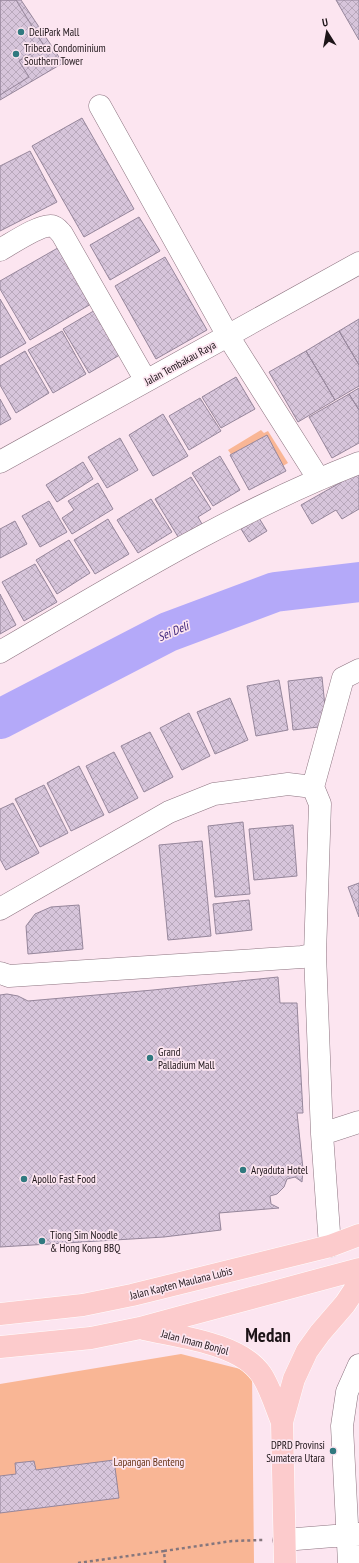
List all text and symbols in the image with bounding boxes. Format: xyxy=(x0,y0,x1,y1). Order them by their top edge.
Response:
north arrow xyxy=(307,12,347,52)
text: U xyxy=(321,15,330,30)
place label: DeliPark Mall xyxy=(29,25,80,39)
marker: DeliPark Mall xyxy=(16,27,26,37)
place label: Tribeca Condominium Southern Tower xyxy=(24,41,106,68)
marker: Tribeca Condominium Southern Tower xyxy=(11,49,21,59)
street label: Jalan Tembakau Raya xyxy=(141,338,218,389)
water label: Sei Deli xyxy=(155,617,192,644)
place label: Grand Palladium Mall xyxy=(158,1045,215,1072)
marker: Grand Palladium Mall xyxy=(145,1053,155,1063)
place label: Aryaduta Hotel xyxy=(251,1163,308,1177)
marker: Aryaduta Hotel xyxy=(238,1165,248,1175)
place label: Apollo Fast Food xyxy=(32,1172,96,1186)
marker: Apollo Fast Food xyxy=(19,1174,29,1184)
place label: Tiong Sim Noodle & Hong Kong BBQ xyxy=(50,1228,121,1255)
marker: Tiong Sim Noodle & Hong Kong BBQ xyxy=(37,1236,47,1246)
street label: Jalan Kapten Maulana Lubis xyxy=(127,1263,234,1303)
district label: Medan xyxy=(245,1323,291,1347)
street label: Jalan Imam Bonjol xyxy=(159,1326,231,1358)
place label: DPRD Provinsi Sumatera Utara xyxy=(266,1438,325,1465)
marker: DPRD Provinsi Sumatera Utara xyxy=(328,1446,338,1456)
park label: Lapangan Benteng xyxy=(114,1455,185,1469)

